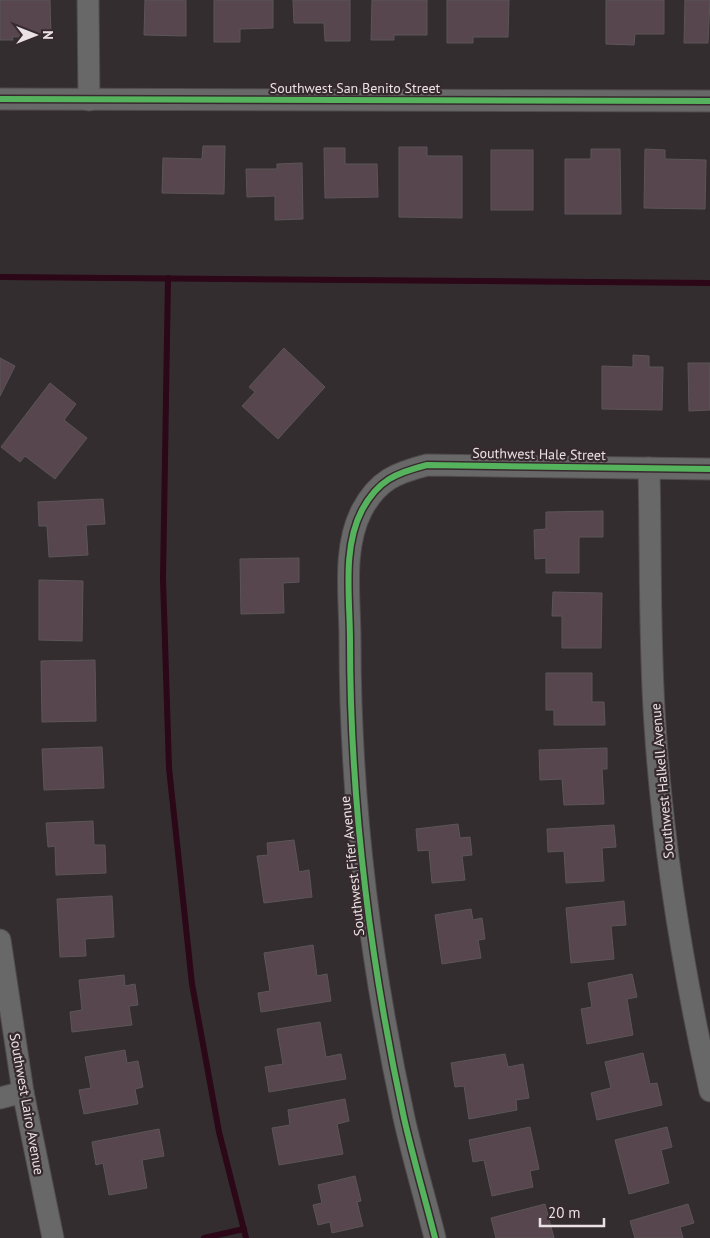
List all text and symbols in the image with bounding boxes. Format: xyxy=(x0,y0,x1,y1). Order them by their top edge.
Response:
north arrow xyxy=(10,10,60,60)
text: N xyxy=(39,30,57,40)
street label: Southwest San Benito Street xyxy=(270,79,441,97)
street label: Southwest Hale Street xyxy=(472,444,606,464)
street label: Southwest Halkell Avenue xyxy=(646,703,678,859)
street label: Southwest Fifer Avenue xyxy=(336,795,368,937)
street label: Southwest Lairo Avenue xyxy=(6,1032,48,1176)
scale bar xyxy=(540,1196,604,1228)
text: 20 m xyxy=(548,1203,581,1222)

